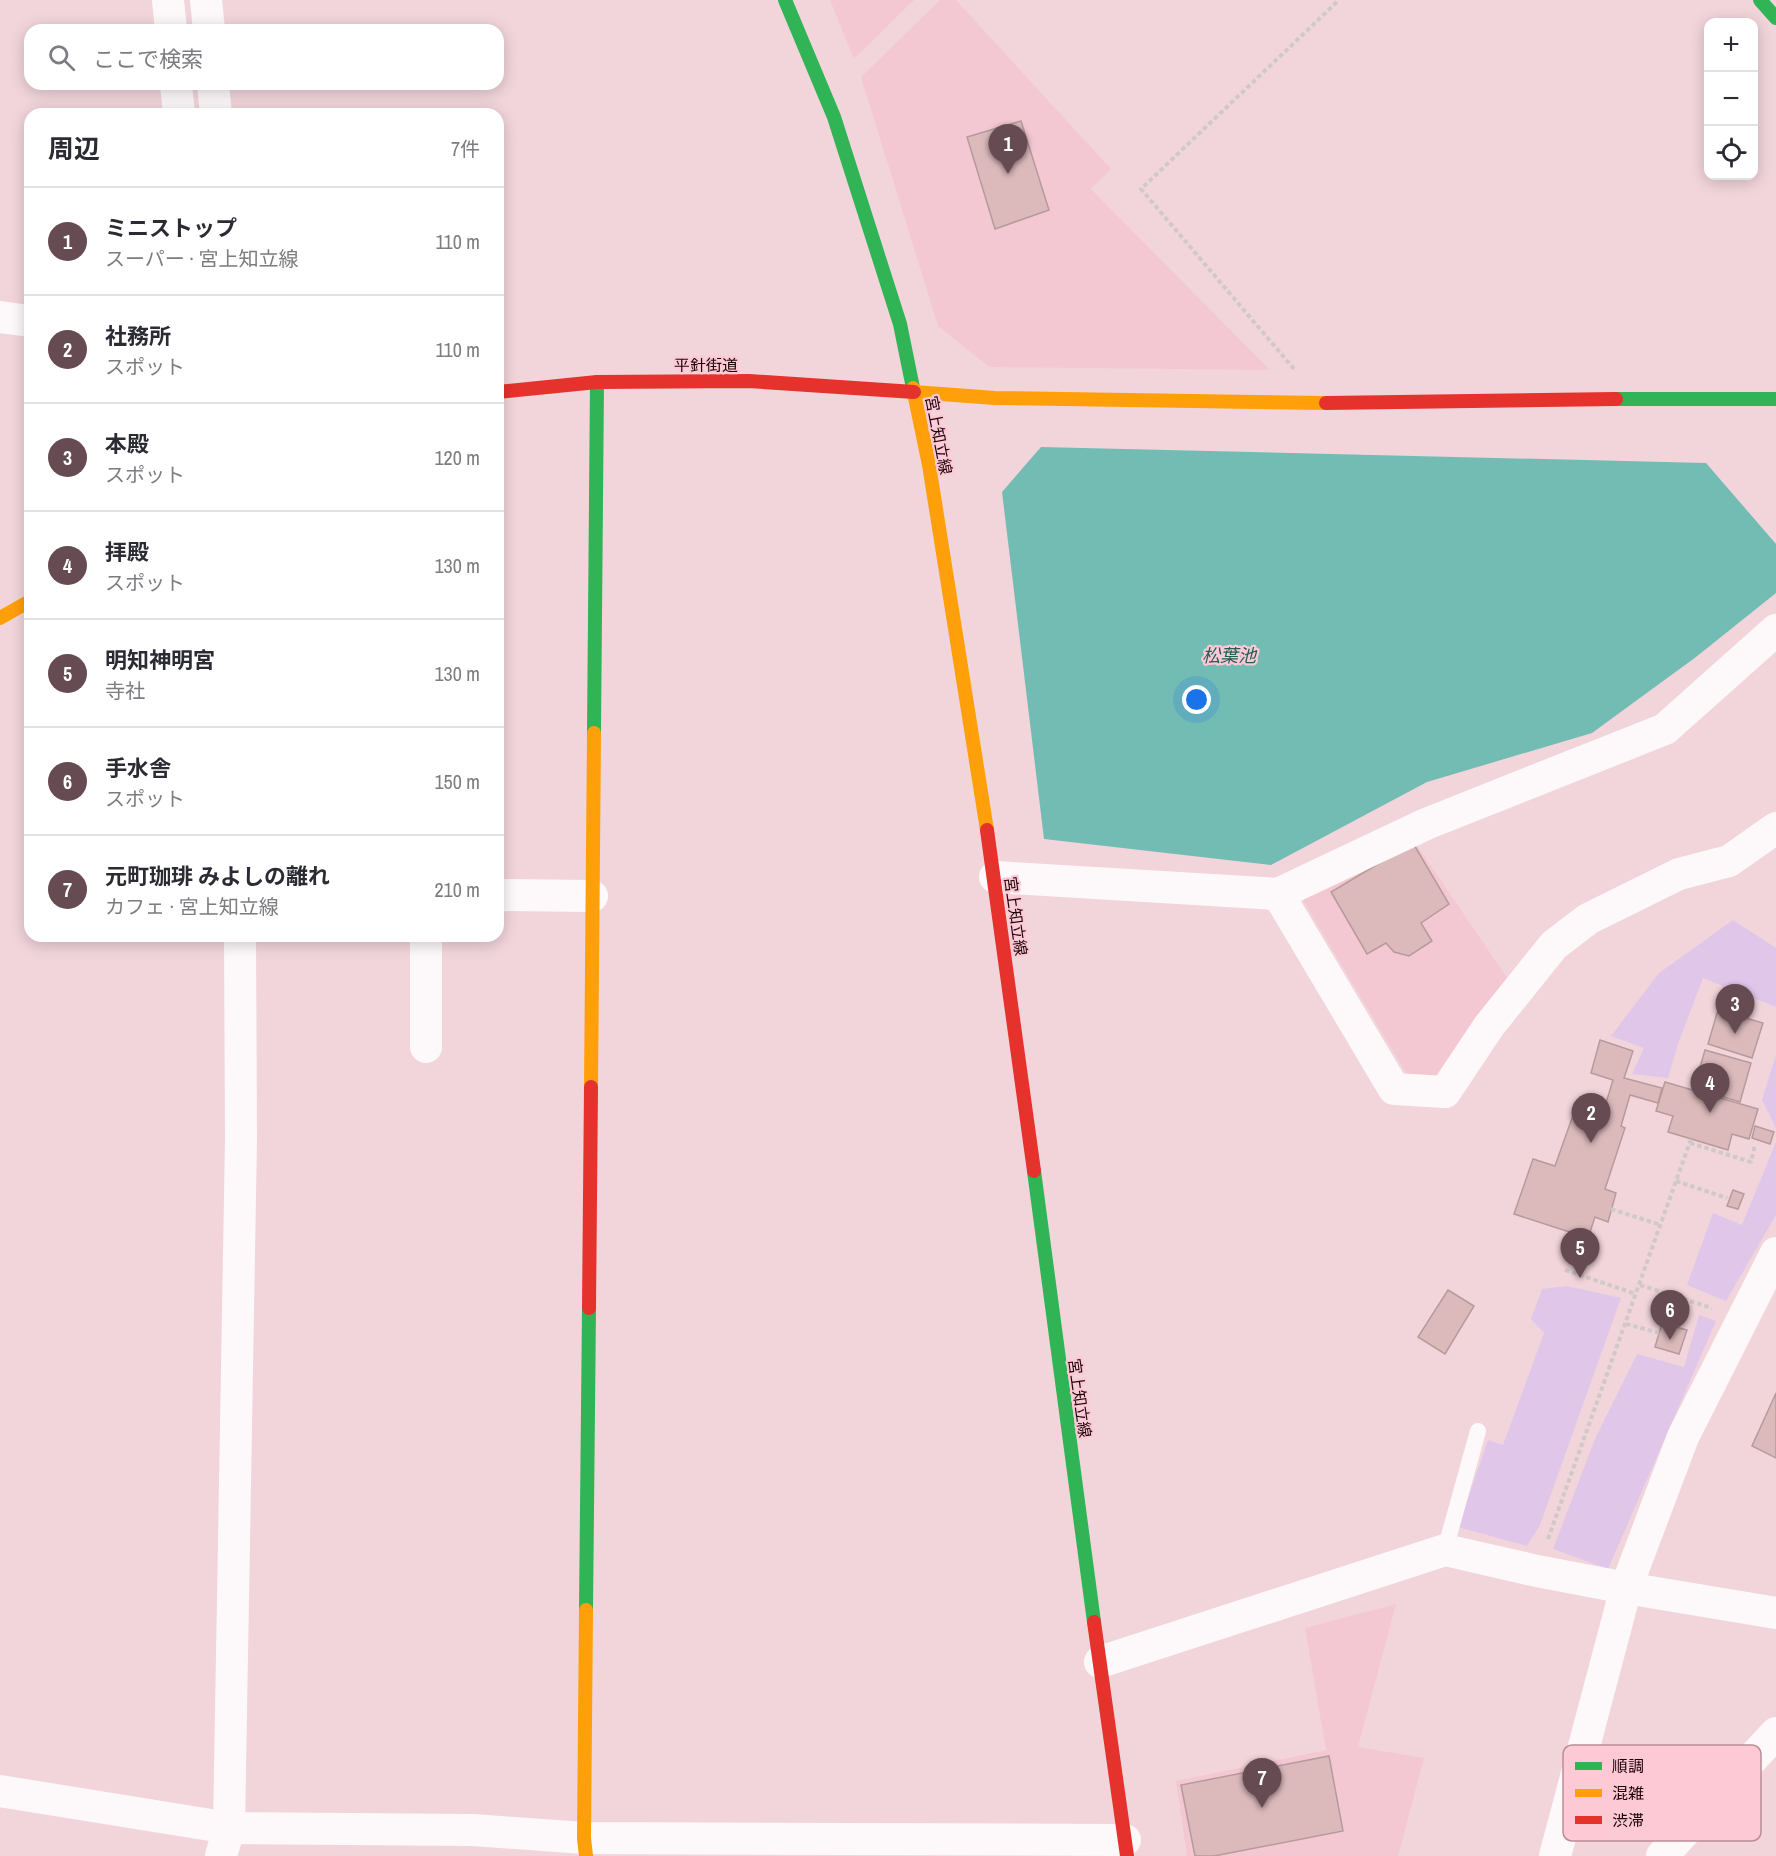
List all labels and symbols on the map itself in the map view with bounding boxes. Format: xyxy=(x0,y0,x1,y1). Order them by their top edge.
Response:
pin: 1 xyxy=(988,124,1028,174)
street label: 平針街道 xyxy=(674,354,738,376)
street label: 宮上知立線 xyxy=(921,394,957,476)
water label: 松葉池 xyxy=(1202,643,1258,668)
your location xyxy=(1182,685,1211,714)
street label: 宮上知立線 xyxy=(1000,875,1032,957)
pin: 3 xyxy=(1716,984,1754,1034)
pin: 4 xyxy=(1690,1064,1730,1113)
pin: 2 xyxy=(1572,1094,1610,1143)
pin: 5 xyxy=(1560,1228,1600,1278)
pin: 6 xyxy=(1650,1290,1690,1340)
street label: 宮上知立線 xyxy=(1064,1357,1096,1439)
legend xyxy=(1563,1745,1761,1841)
text: 順調 xyxy=(1612,1755,1644,1777)
pin: 7 xyxy=(1242,1758,1282,1808)
text: 混雑 xyxy=(1612,1782,1644,1804)
text: 渋滞 xyxy=(1612,1809,1644,1831)

